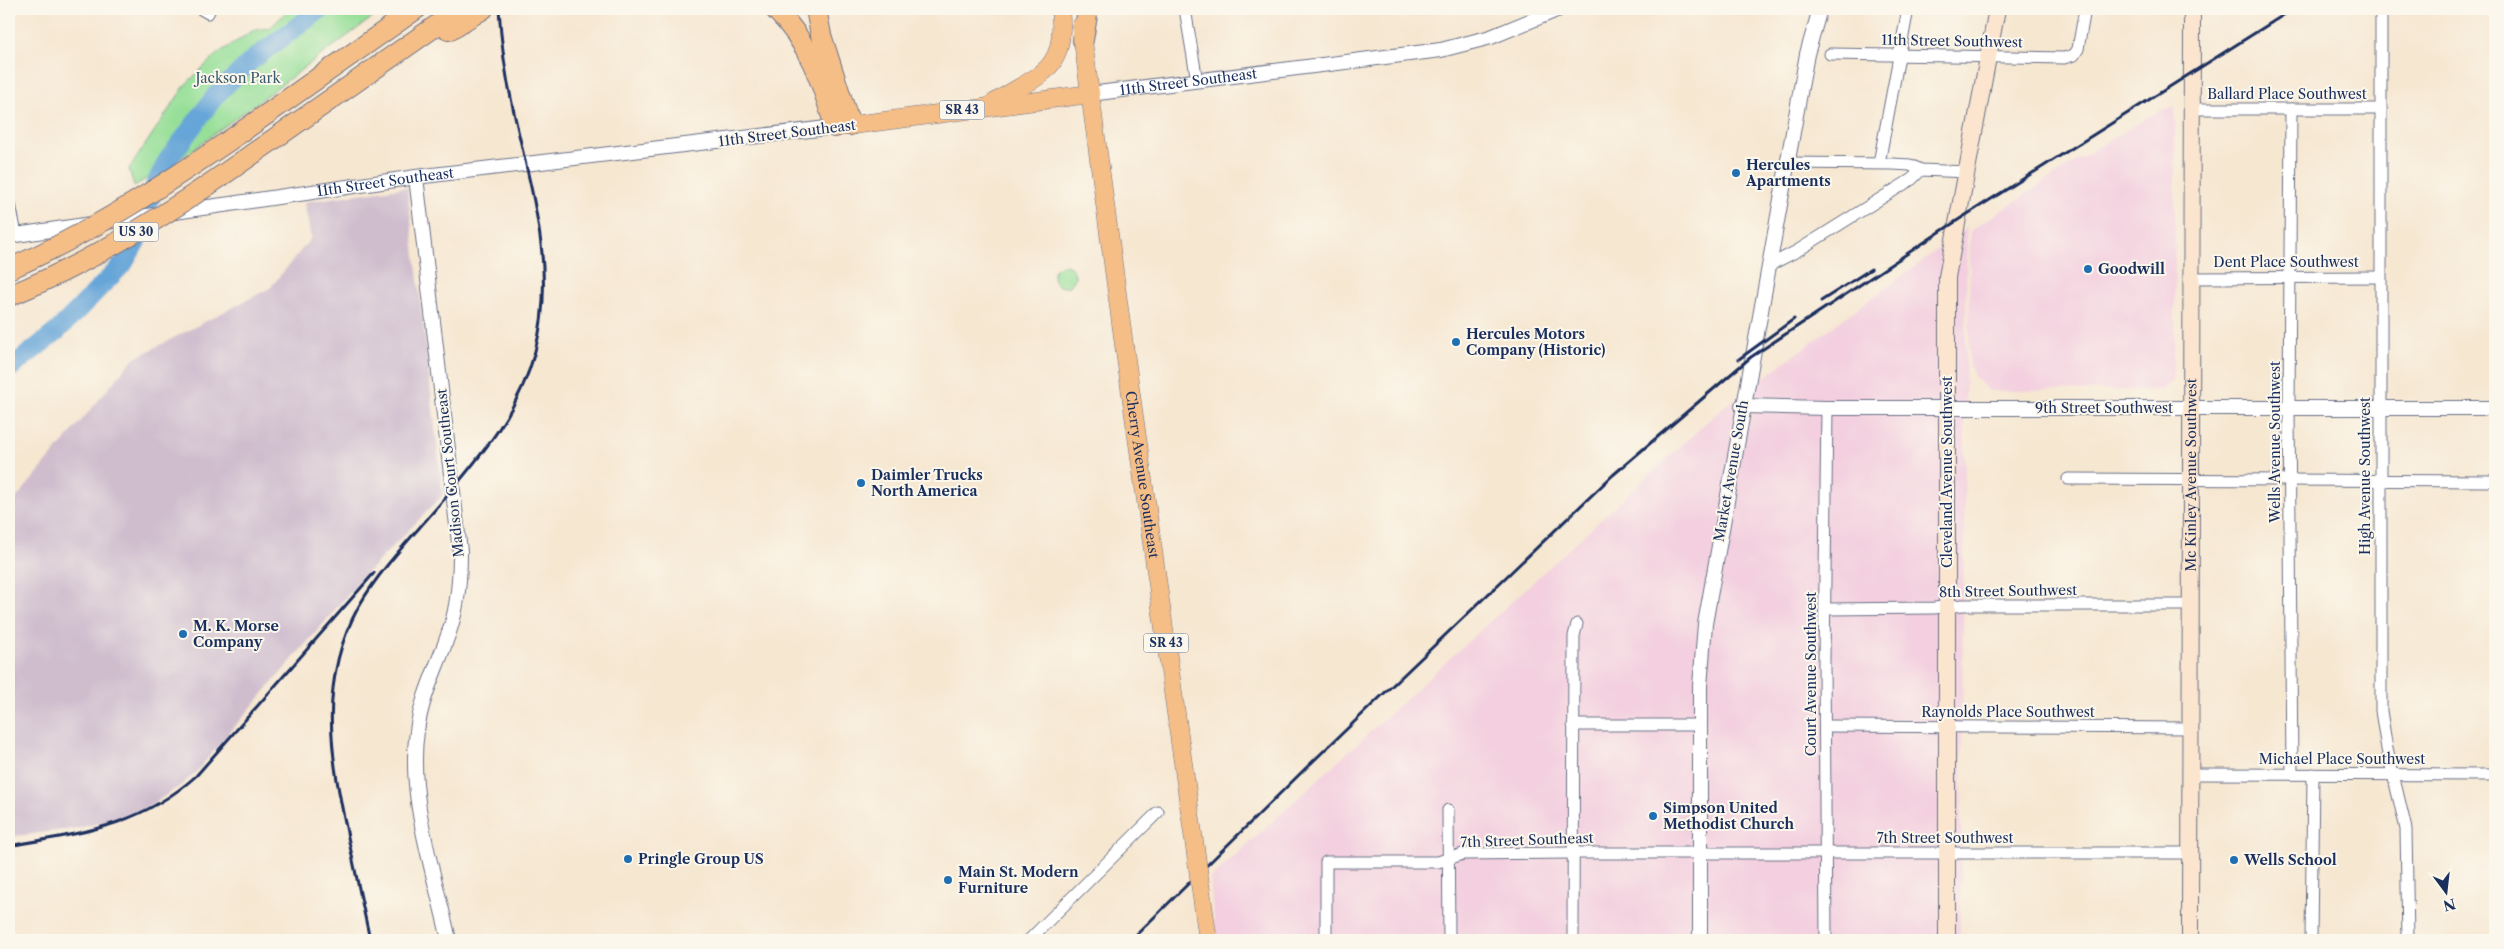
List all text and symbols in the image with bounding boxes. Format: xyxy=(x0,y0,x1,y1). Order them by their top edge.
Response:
street label: 11th Street Southwest xyxy=(1881,31,2023,51)
street label: 11th Street Southeast xyxy=(1119,64,1258,99)
park label: Jackson Park xyxy=(193,69,281,87)
street label: Ballard Place Southwest xyxy=(2207,85,2367,103)
road number: SR 43 xyxy=(940,100,984,120)
street label: 11th Street Southeast xyxy=(717,116,857,150)
place label: Hercules Apartments xyxy=(1745,156,1831,190)
street label: 11th Street Southeast xyxy=(315,164,455,200)
marker: Hercules Apartments xyxy=(1730,167,1742,179)
road number: US 30 xyxy=(114,222,158,242)
street label: Dent Place Southwest xyxy=(2213,253,2359,271)
place label: Goodwill xyxy=(2098,260,2165,278)
marker: Goodwill xyxy=(2082,263,2094,275)
place label: Hercules Motors Company (Historic) xyxy=(1466,325,1605,359)
marker: Hercules Motors Company (Historic) xyxy=(1450,336,1462,348)
street label: Wells Avenue Southwest xyxy=(2266,361,2284,524)
street label: Cleveland Avenue Southwest xyxy=(1938,376,1956,568)
street label: Mc Kinley Avenue Southwest xyxy=(2182,378,2200,572)
street label: Madison Court Southeast xyxy=(432,388,468,558)
street label: Cherry Avenue Southeast xyxy=(1122,390,1163,560)
street label: High Avenue Southwest xyxy=(2356,397,2374,555)
street label: Market Avenue South xyxy=(1710,398,1752,543)
street label: 9th Street Southwest xyxy=(2035,399,2173,417)
place label: Daimler Trucks North America xyxy=(871,466,983,500)
marker: Daimler Trucks North America xyxy=(855,477,867,489)
street label: 8th Street Southwest xyxy=(1939,581,2077,601)
street label: Court Avenue Southwest xyxy=(1802,592,1820,756)
place label: M. K. Morse Company xyxy=(193,617,279,651)
marker: M. K. Morse Company xyxy=(177,628,189,640)
road number: SR 43 xyxy=(1144,634,1188,652)
street label: Raynolds Place Southwest xyxy=(1921,703,2095,721)
street label: Michael Place Southwest xyxy=(2259,750,2425,768)
place label: Simpson United Methodist Church xyxy=(1663,799,1794,833)
marker: Simpson United Methodist Church xyxy=(1647,810,1659,822)
street label: 7th Street Southeast xyxy=(1460,829,1594,851)
street label: 7th Street Southwest xyxy=(1877,829,2013,847)
place label: Pringle Group US xyxy=(638,850,764,868)
place label: Wells School xyxy=(2243,851,2337,869)
marker: Pringle Group US xyxy=(622,853,634,865)
marker: Wells School xyxy=(2228,854,2240,866)
place label: Main St. Modern Furniture xyxy=(958,863,1079,897)
north arrow xyxy=(2422,866,2472,916)
marker: Main St. Modern Furniture xyxy=(942,874,954,886)
text: N xyxy=(2441,894,2458,915)

